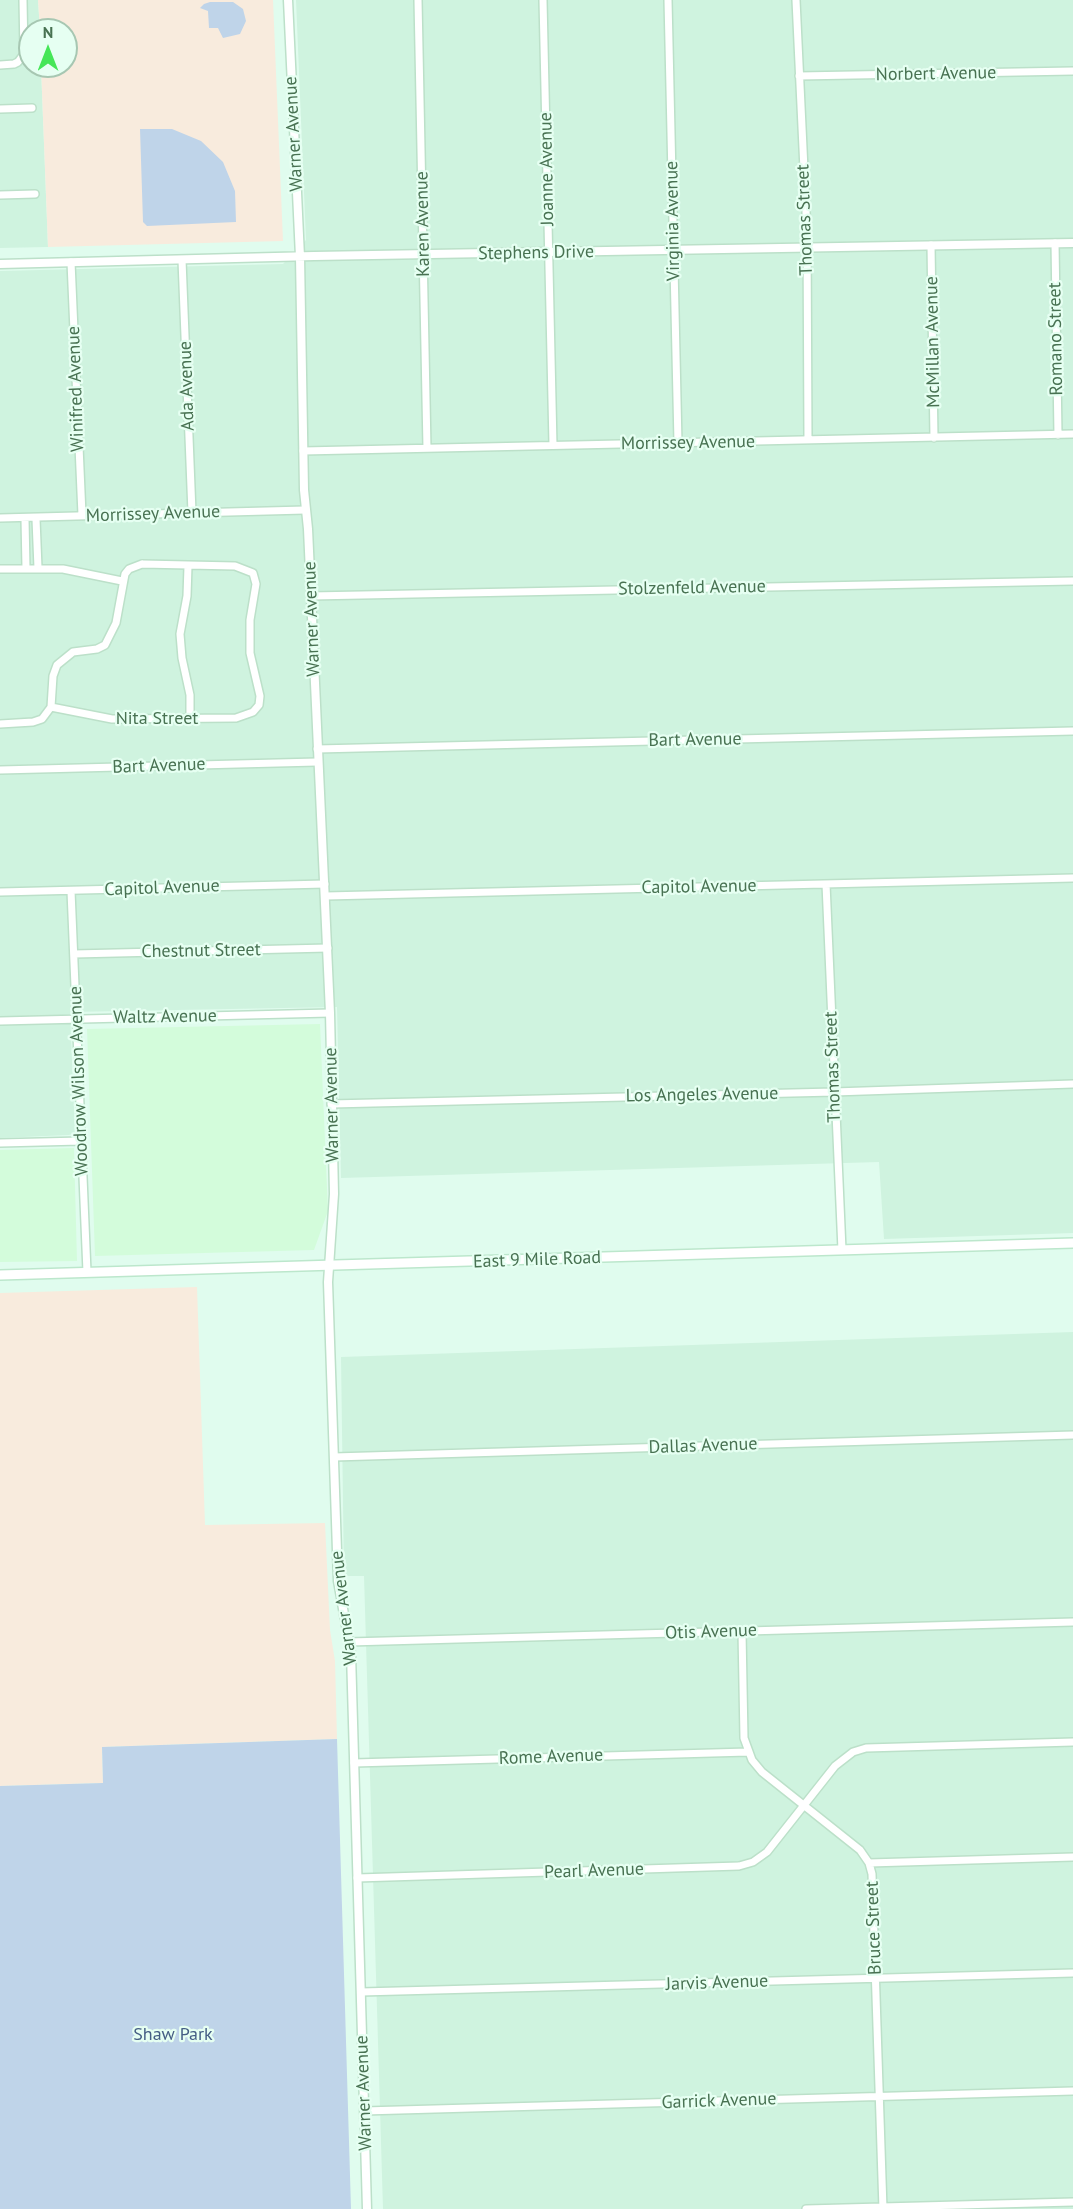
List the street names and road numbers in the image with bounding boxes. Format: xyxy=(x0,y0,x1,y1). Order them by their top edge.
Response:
street label: Norbert Avenue xyxy=(876,62,996,86)
street label: Warner Avenue xyxy=(280,76,308,192)
street label: Joanne Avenue xyxy=(535,112,559,226)
street label: Virginia Avenue xyxy=(661,161,685,281)
street label: Thomas Street xyxy=(792,164,818,276)
street label: Karen Avenue xyxy=(411,171,435,277)
street label: Stephens Drive xyxy=(478,241,594,265)
street label: McMillan Avenue xyxy=(921,276,945,408)
street label: Romano Street xyxy=(1044,282,1068,396)
street label: Winifred Avenue xyxy=(63,326,89,452)
street label: Ada Avenue xyxy=(175,341,199,431)
street label: Morrissey Avenue xyxy=(621,431,755,455)
street label: Morrissey Avenue xyxy=(86,501,220,527)
street label: Warner Avenue xyxy=(299,561,325,677)
street label: Stolzenfeld Avenue xyxy=(618,576,766,600)
street label: Nita Street xyxy=(116,708,198,730)
street label: Bart Avenue xyxy=(648,728,742,752)
street label: Bart Avenue xyxy=(112,754,206,778)
street label: Capitol Avenue xyxy=(104,875,220,901)
street label: Capitol Avenue xyxy=(641,875,757,899)
street label: Chestnut Street xyxy=(141,939,261,963)
street label: Woodrow Wilson Avenue xyxy=(65,986,93,1176)
street label: Waltz Avenue xyxy=(113,1005,217,1029)
street label: Thomas Street xyxy=(820,1011,846,1123)
street label: Warner Avenue xyxy=(320,1047,344,1163)
street label: Los Angeles Avenue xyxy=(626,1083,778,1107)
street label: East 9 Mile Road xyxy=(473,1247,601,1273)
street label: Dallas Avenue xyxy=(648,1433,758,1459)
street label: Warner Avenue xyxy=(326,1549,362,1667)
street label: Otis Avenue xyxy=(665,1620,757,1644)
street label: Rome Avenue xyxy=(499,1744,603,1770)
street label: Pearl Avenue xyxy=(544,1858,644,1884)
street label: Bruce Street xyxy=(862,1881,886,1975)
street label: Jarvis Avenue xyxy=(665,1970,769,1996)
street label: Warner Avenue xyxy=(351,2035,377,2151)
street label: Garrick Avenue xyxy=(661,2088,777,2114)

